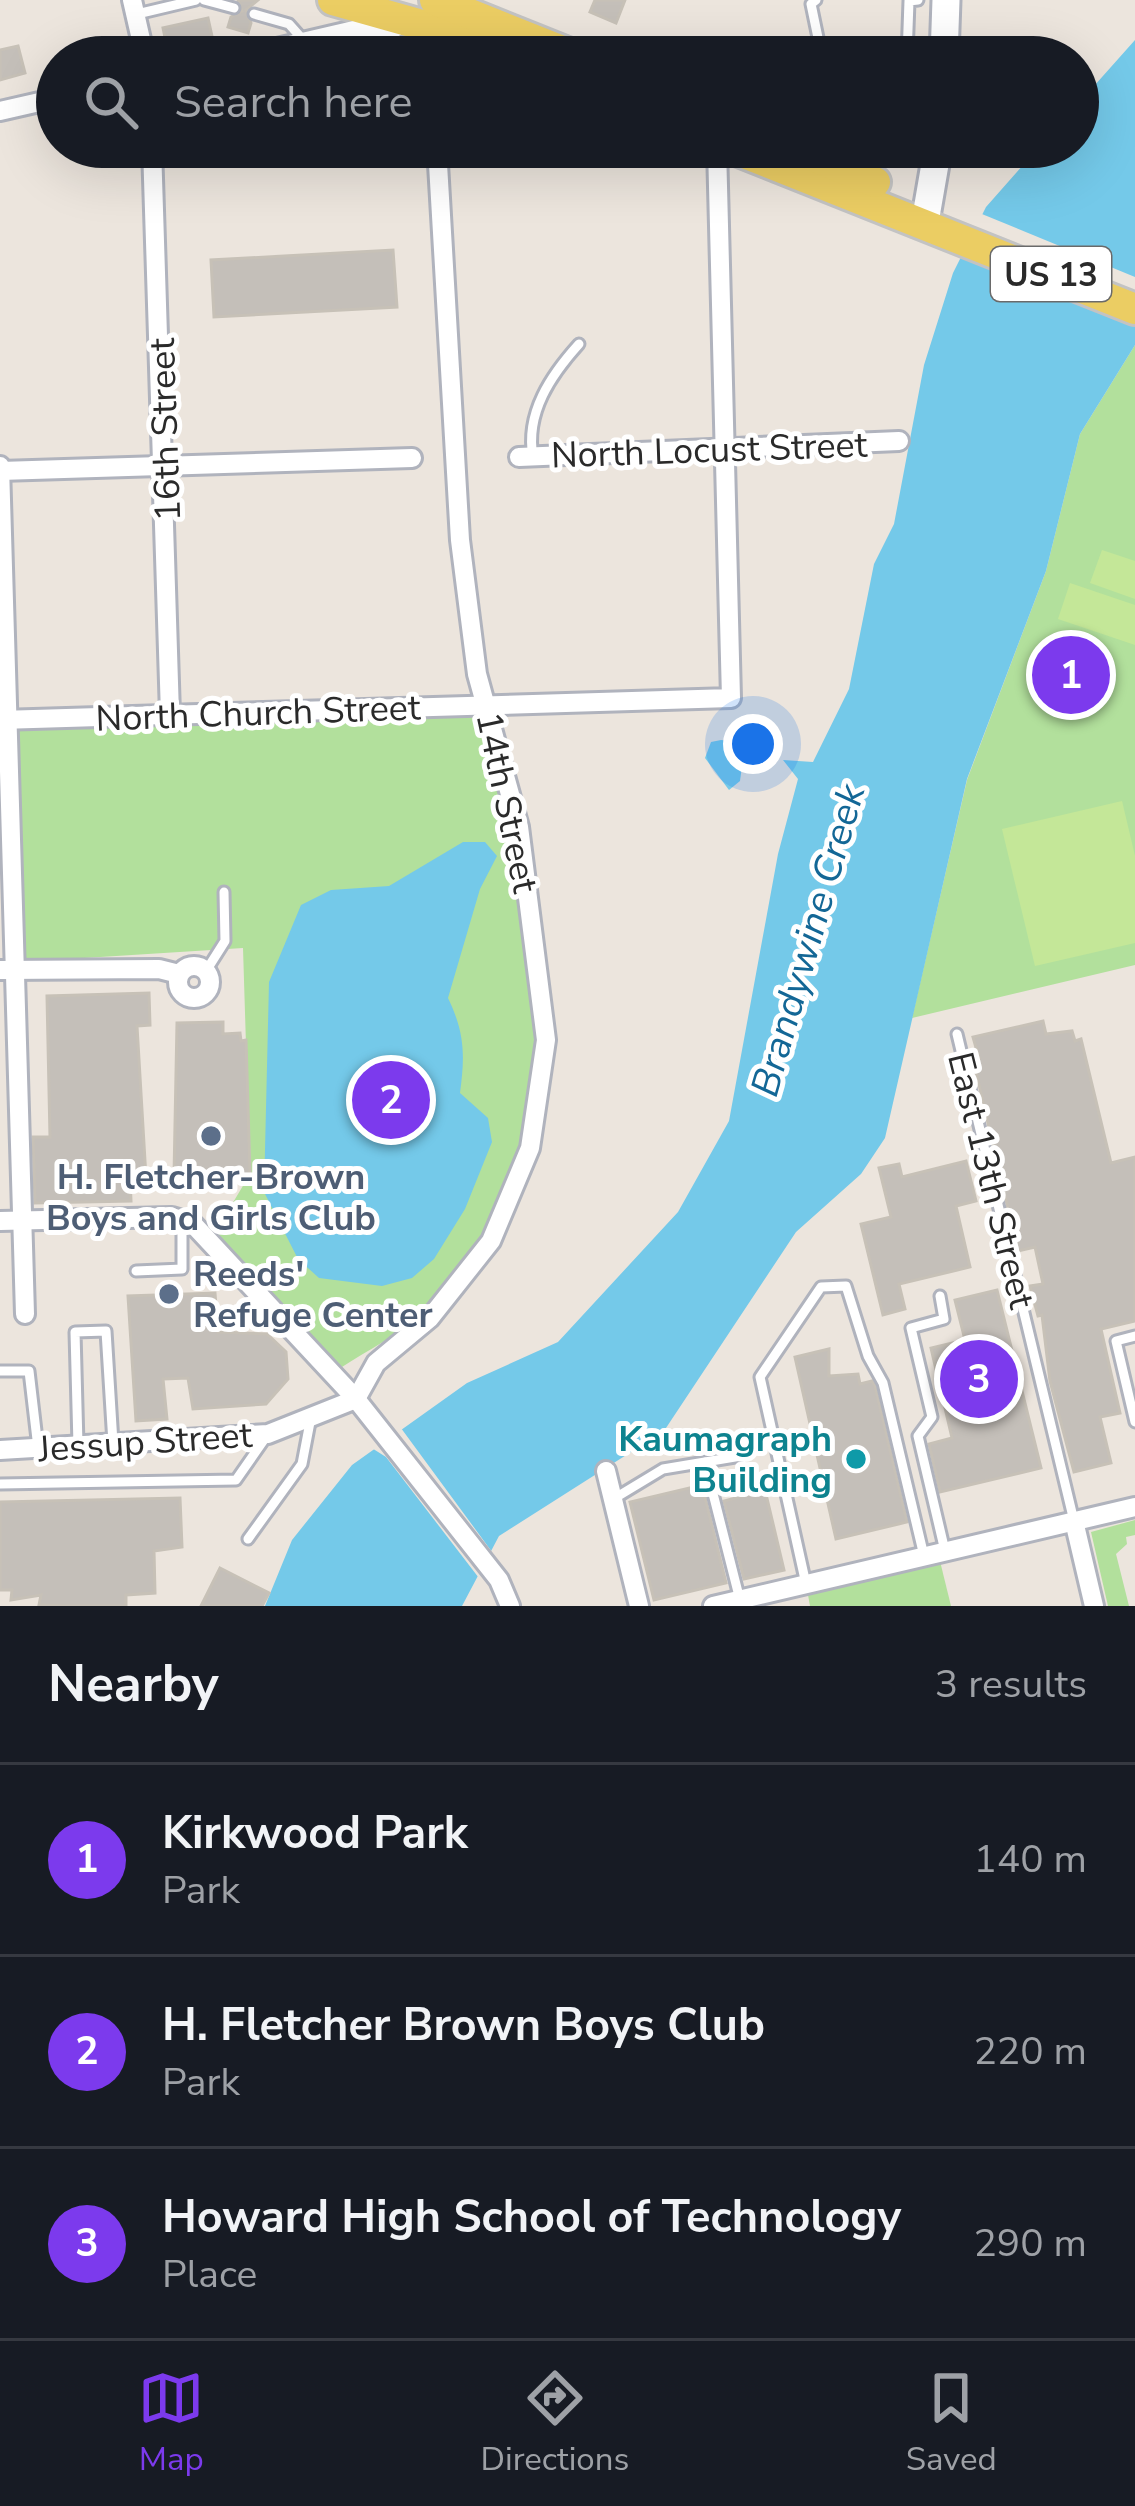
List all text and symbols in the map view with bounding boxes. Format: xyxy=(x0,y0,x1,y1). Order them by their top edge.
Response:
search box xyxy=(36,36,1099,168)
icon: search xyxy=(78,69,144,135)
text: Search here xyxy=(174,72,413,133)
road number: US 13 xyxy=(991,247,1111,301)
street label: 16th Street xyxy=(138,337,193,523)
street label: North Locust Street xyxy=(550,420,868,481)
pin: 1 xyxy=(1032,630,1110,720)
street label: North Church Street xyxy=(95,683,422,744)
street label: 14th Street xyxy=(463,707,550,898)
your location xyxy=(723,714,783,774)
water label: Brandywine Creek xyxy=(739,777,879,1103)
street label: East 13th Street xyxy=(935,1047,1046,1314)
pin: 2 xyxy=(352,1055,430,1145)
marker: H. Fletcher-Brown Boys and Girls Club xyxy=(198,1123,224,1149)
place label: H. Fletcher-Brown Boys and Girls Club xyxy=(46,1153,376,1243)
place label: Reeds' Refuge Center xyxy=(193,1250,433,1340)
marker: Reeds' Refuge Center xyxy=(156,1281,182,1307)
pin: 3 xyxy=(940,1334,1018,1424)
street label: Jessup Street xyxy=(36,1411,254,1474)
place label: Kaumagraph Building xyxy=(618,1415,832,1505)
marker: Kaumagraph Building xyxy=(843,1446,869,1472)
text: Nearby xyxy=(48,1649,219,1719)
text: 3 results xyxy=(935,1658,1087,1711)
text: Kirkwood Park xyxy=(162,1803,468,1864)
text: 1 xyxy=(75,1833,99,1886)
text: 140 m xyxy=(973,1833,1087,1886)
text: Park xyxy=(162,1864,240,1917)
text: H. Fletcher Brown Boys Club xyxy=(162,1995,765,2056)
text: 2 xyxy=(75,2025,99,2078)
text: 220 m xyxy=(973,2025,1087,2078)
text: Park xyxy=(162,2056,240,2109)
text: Howard High School of Technology xyxy=(162,2187,901,2248)
text: 3 xyxy=(75,2217,99,2270)
text: 290 m xyxy=(973,2217,1087,2270)
text: Place xyxy=(162,2248,257,2301)
tab: Map xyxy=(138,2365,204,2482)
tab: Directions xyxy=(481,2365,629,2482)
tab: Saved xyxy=(906,2365,997,2482)

